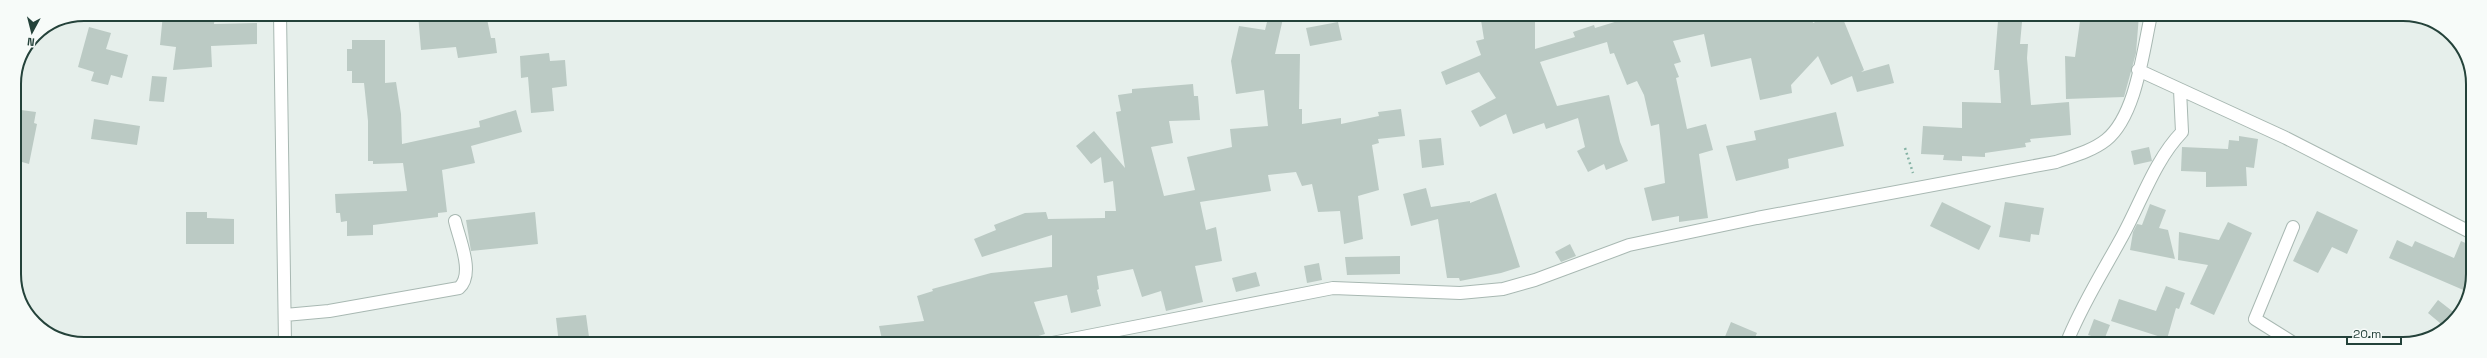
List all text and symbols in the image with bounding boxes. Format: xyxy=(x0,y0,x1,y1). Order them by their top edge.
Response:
north arrow xyxy=(12,12,52,52)
text: N xyxy=(26,35,35,49)
scale bar xyxy=(2347,320,2401,346)
text: 20 m xyxy=(2353,326,2381,342)

